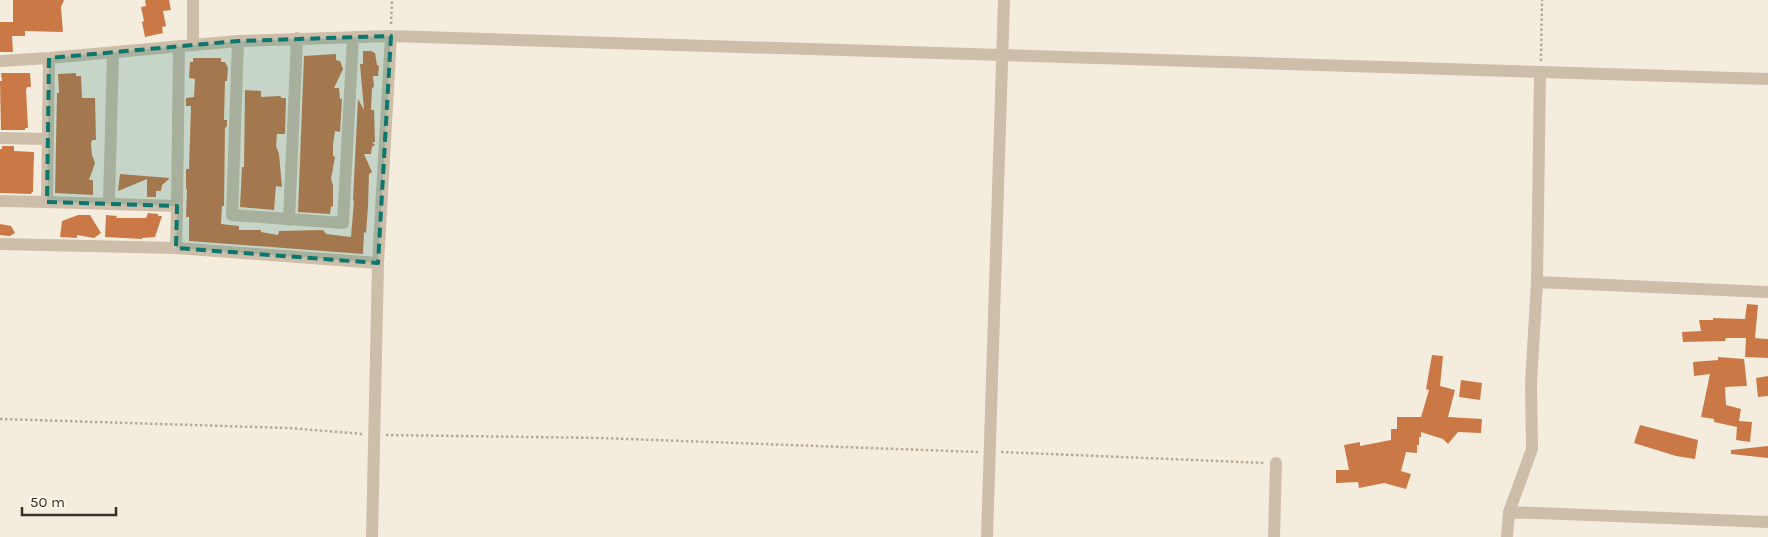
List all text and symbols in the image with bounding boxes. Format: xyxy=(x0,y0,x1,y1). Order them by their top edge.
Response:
scale bar xyxy=(22,484,116,516)
text: 50 m xyxy=(30,493,65,511)

